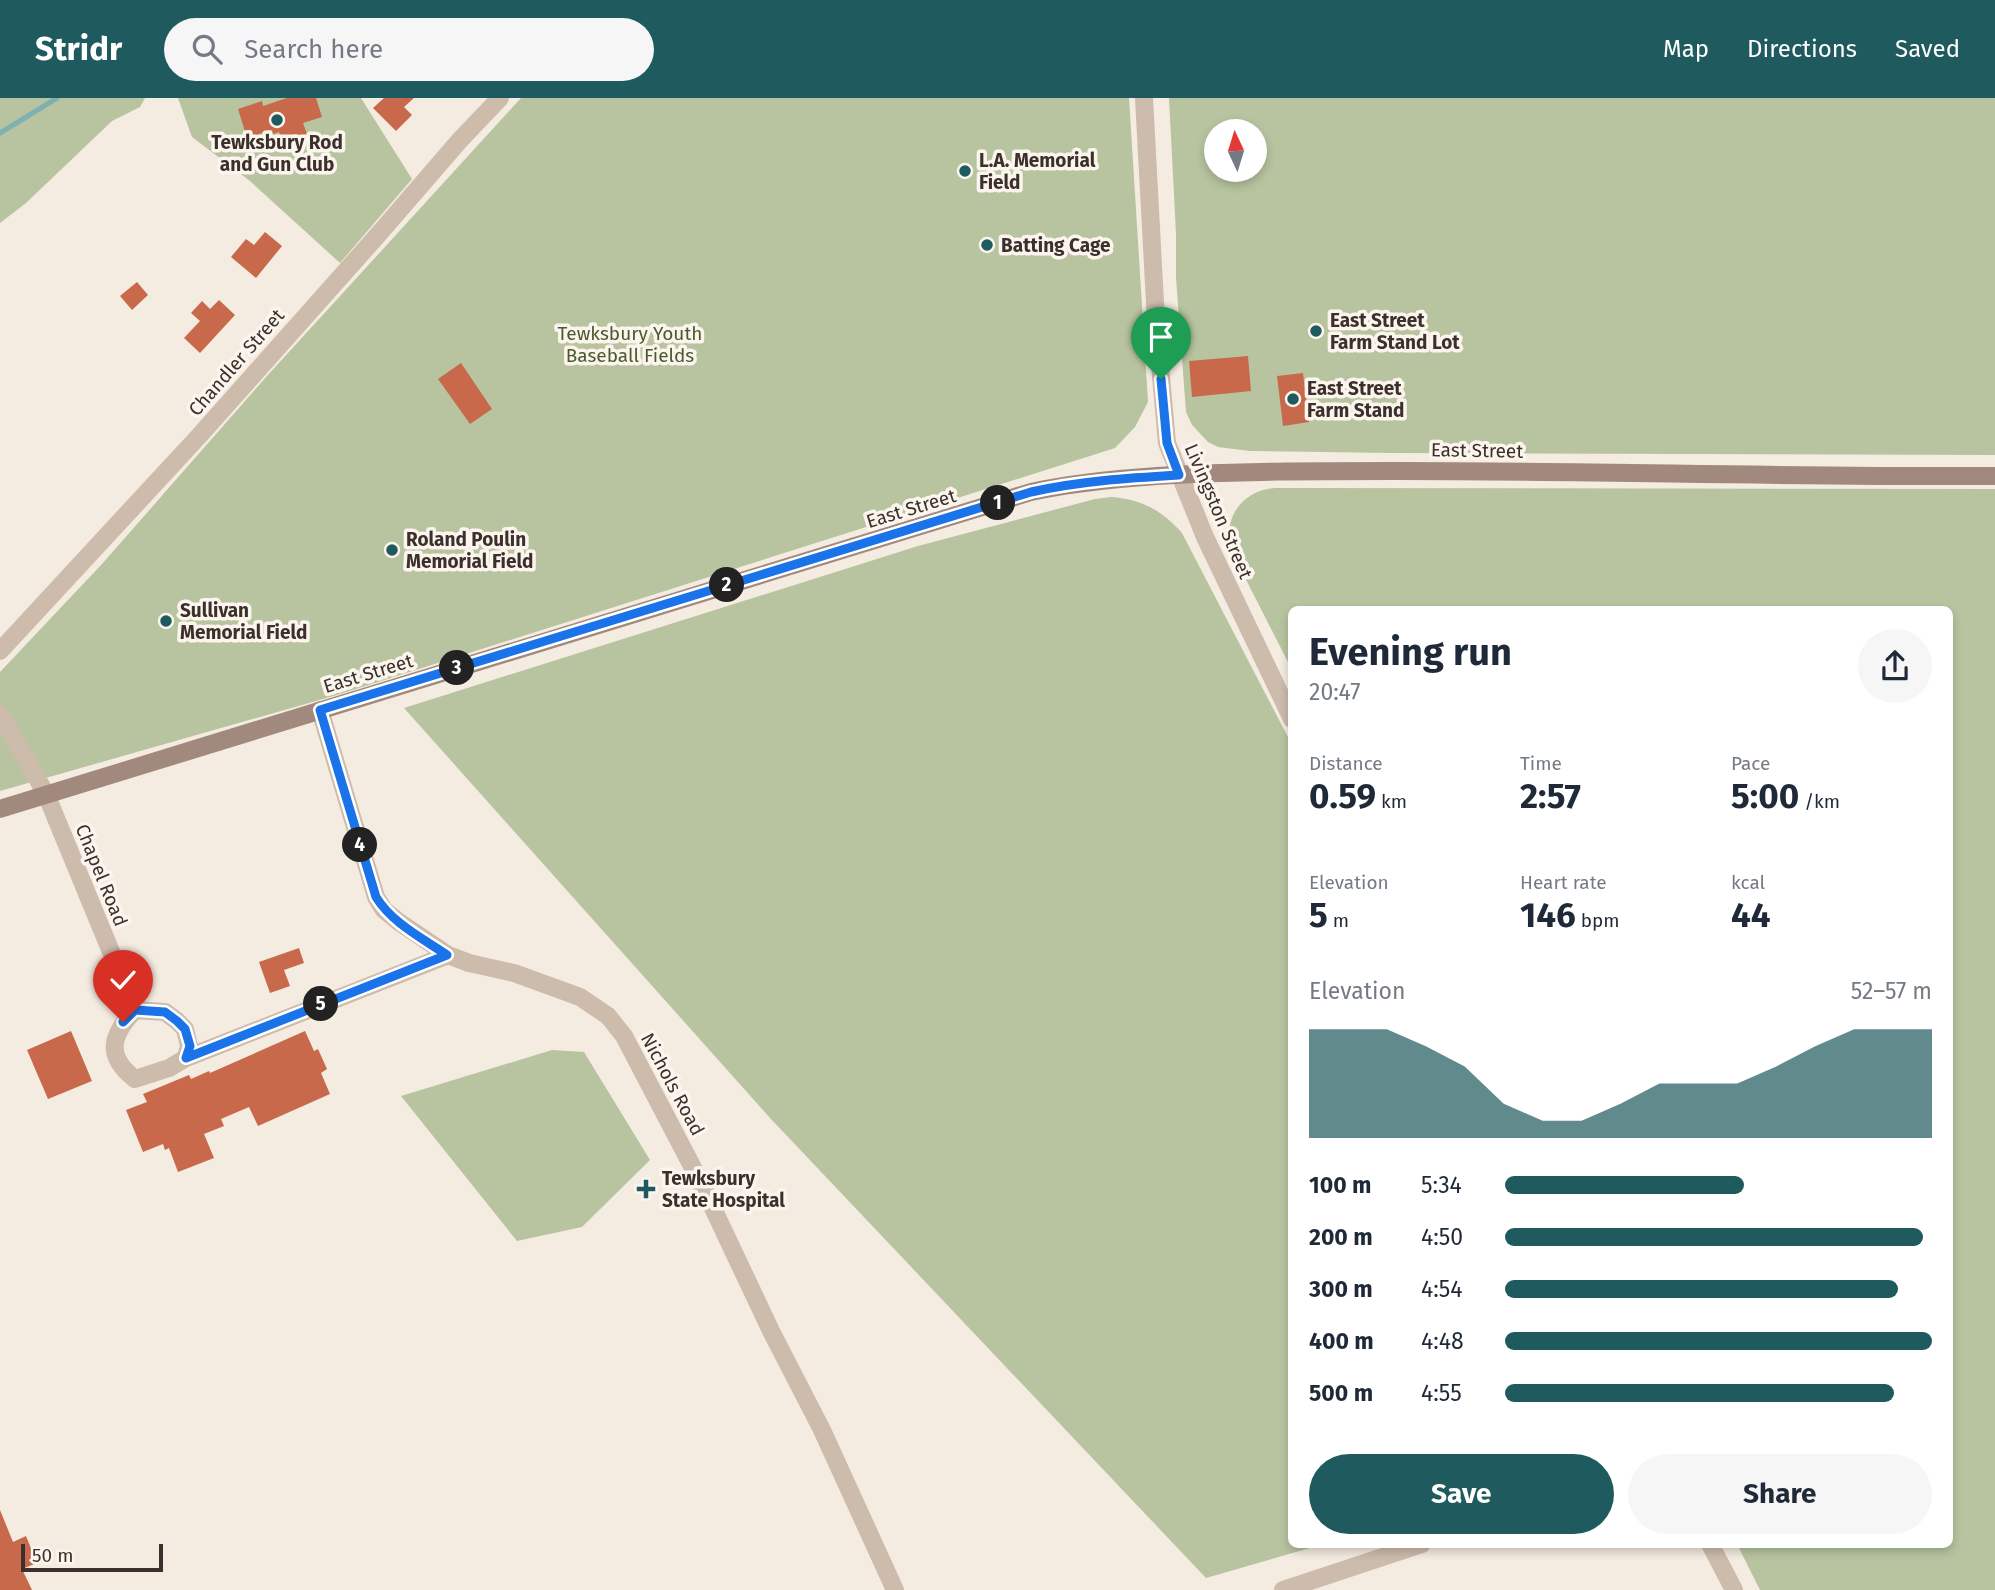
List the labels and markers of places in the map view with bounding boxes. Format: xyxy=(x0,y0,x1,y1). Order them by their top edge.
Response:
marker: Tewksbury Rod and Gun Club xyxy=(269,112,285,128)
place label: Tewksbury Rod and Gun Club xyxy=(211,131,343,176)
place label: L.A. Memorial Field xyxy=(979,149,1096,194)
marker: L.A. Memorial Field xyxy=(957,163,973,179)
place label: Batting Cage xyxy=(1001,234,1111,257)
marker: Batting Cage xyxy=(979,237,995,253)
pin xyxy=(1131,307,1191,379)
place label: East Street Farm Stand Lot xyxy=(1330,309,1460,354)
marker: East Street Farm Stand Lot xyxy=(1308,323,1324,339)
place label: East Street Farm Stand xyxy=(1307,377,1404,422)
marker: East Street Farm Stand xyxy=(1285,391,1301,407)
pin: 1 xyxy=(981,486,1016,520)
place label: Roland Poulin Memorial Field xyxy=(406,528,533,573)
marker: Roland Poulin Memorial Field xyxy=(384,542,400,558)
pin: 2 xyxy=(710,568,744,602)
place label: Sullivan Memorial Field xyxy=(180,599,307,644)
marker: Sullivan Memorial Field xyxy=(158,613,174,629)
pin: 3 xyxy=(440,650,475,686)
pin: 4 xyxy=(342,828,378,862)
pin xyxy=(93,950,153,1022)
pin: 5 xyxy=(304,986,338,1021)
place label: Tewksbury State Hospital xyxy=(662,1167,785,1212)
marker: Tewksbury State Hospital xyxy=(636,1179,656,1199)

